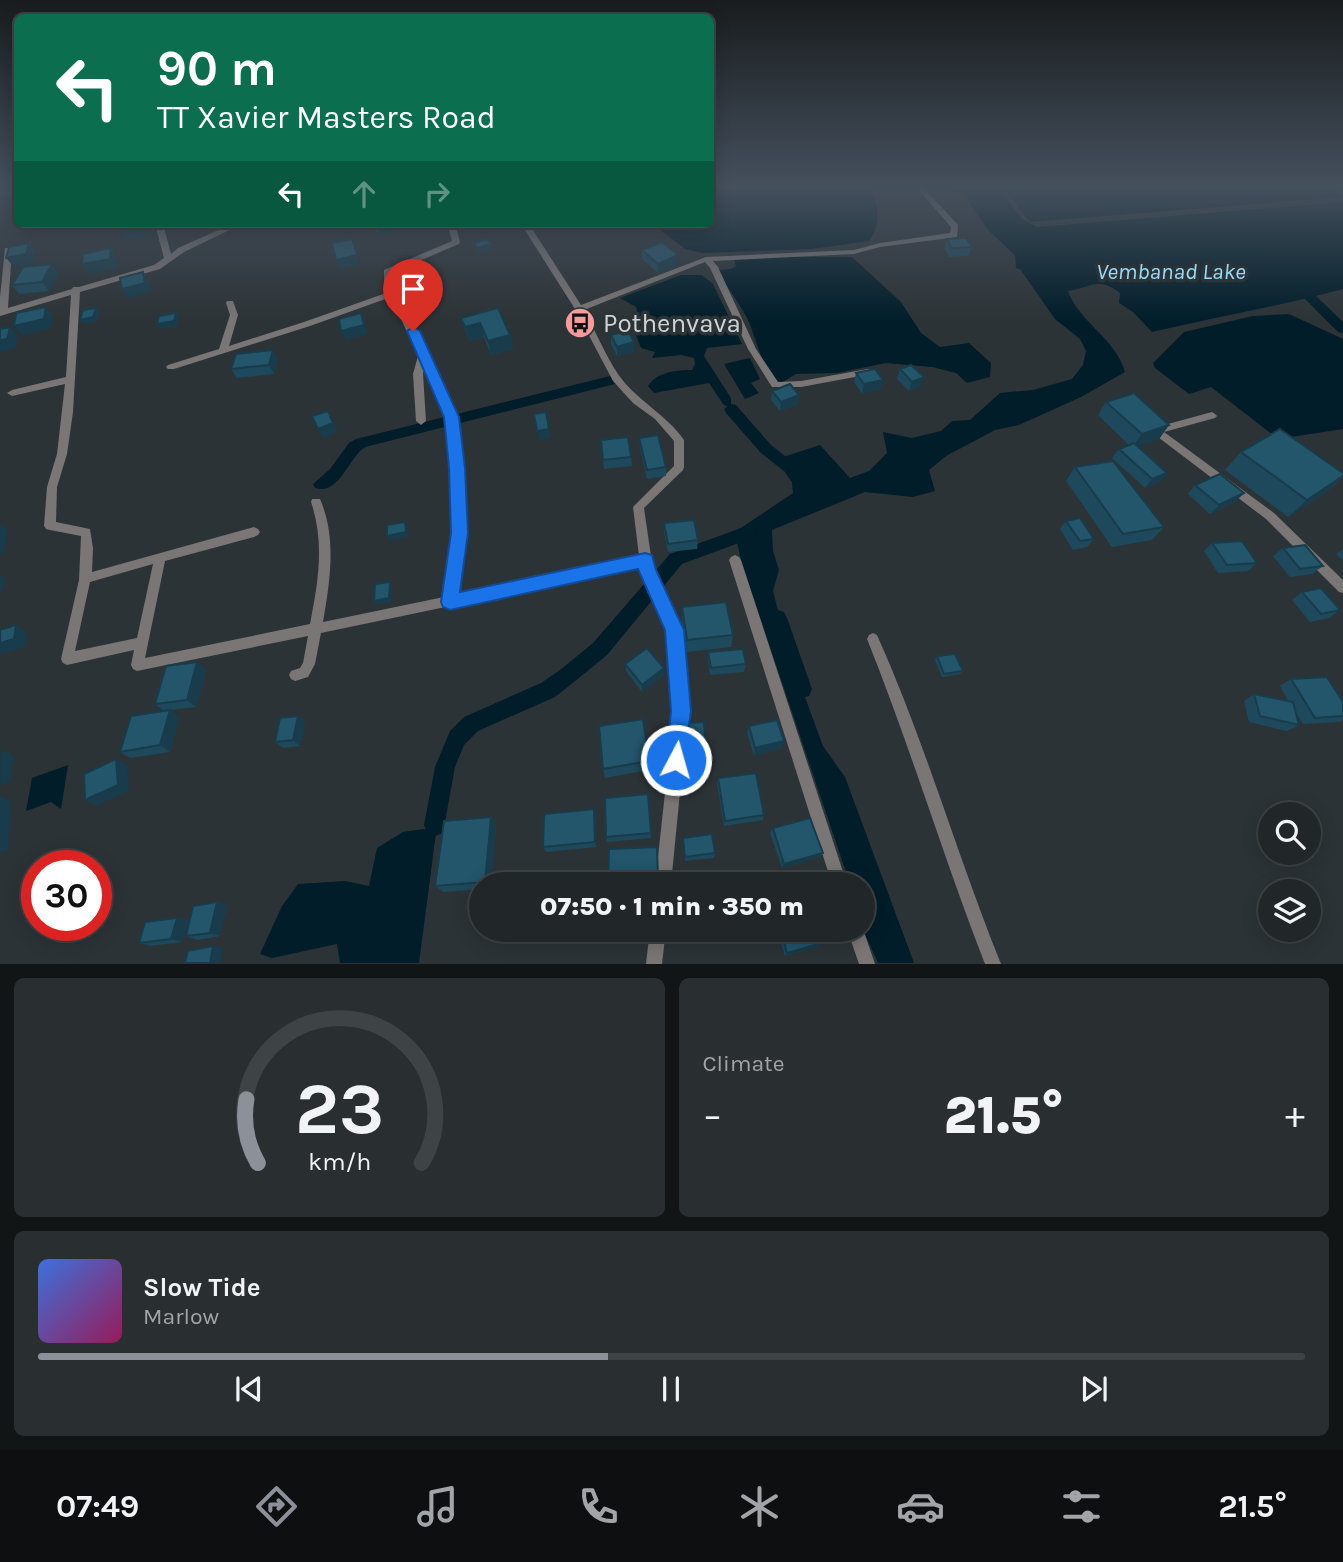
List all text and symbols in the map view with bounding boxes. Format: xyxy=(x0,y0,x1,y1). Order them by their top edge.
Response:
text: 90 m xyxy=(157,40,277,97)
icon: left xyxy=(42,42,133,133)
text: TT Xavier Masters Road xyxy=(157,99,496,136)
icon: left xyxy=(272,175,310,213)
icon: ahead xyxy=(345,175,383,213)
icon: right xyxy=(418,175,456,213)
water label: Vembanad Lake xyxy=(1096,258,1246,285)
pin xyxy=(383,259,443,331)
icon: arrive xyxy=(394,270,432,308)
bus stop icon: Pothenvava xyxy=(563,306,597,340)
place label: Pothenvava xyxy=(603,308,741,339)
position arrow xyxy=(639,723,713,797)
map controls xyxy=(1258,802,1321,942)
button: search xyxy=(1258,802,1321,865)
speed limit sign: 30 xyxy=(21,850,112,941)
button: layers xyxy=(1258,879,1321,942)
text: 07:50 · 1 min · 350 m xyxy=(540,891,804,922)
text: Climate xyxy=(703,1050,785,1077)
text: 23 xyxy=(295,1067,384,1152)
text: 21.5° xyxy=(944,1085,1064,1146)
text: − xyxy=(703,1093,722,1138)
text: + xyxy=(1285,1093,1305,1138)
text: km/h xyxy=(308,1147,371,1176)
text: Slow Tide xyxy=(143,1272,261,1303)
text: Marlow xyxy=(143,1303,219,1330)
icon: previous xyxy=(230,1370,268,1408)
icon: pause xyxy=(652,1370,690,1408)
icon: next xyxy=(1075,1370,1113,1408)
icon: directions xyxy=(252,1482,301,1531)
icon: music xyxy=(413,1482,462,1531)
icon: phone xyxy=(574,1482,623,1531)
icon: climate xyxy=(735,1482,784,1531)
icon: car xyxy=(896,1482,945,1531)
icon: filters xyxy=(1057,1482,1106,1531)
text: 07:49 xyxy=(56,1488,139,1525)
text: 21.5° xyxy=(1218,1488,1287,1525)

